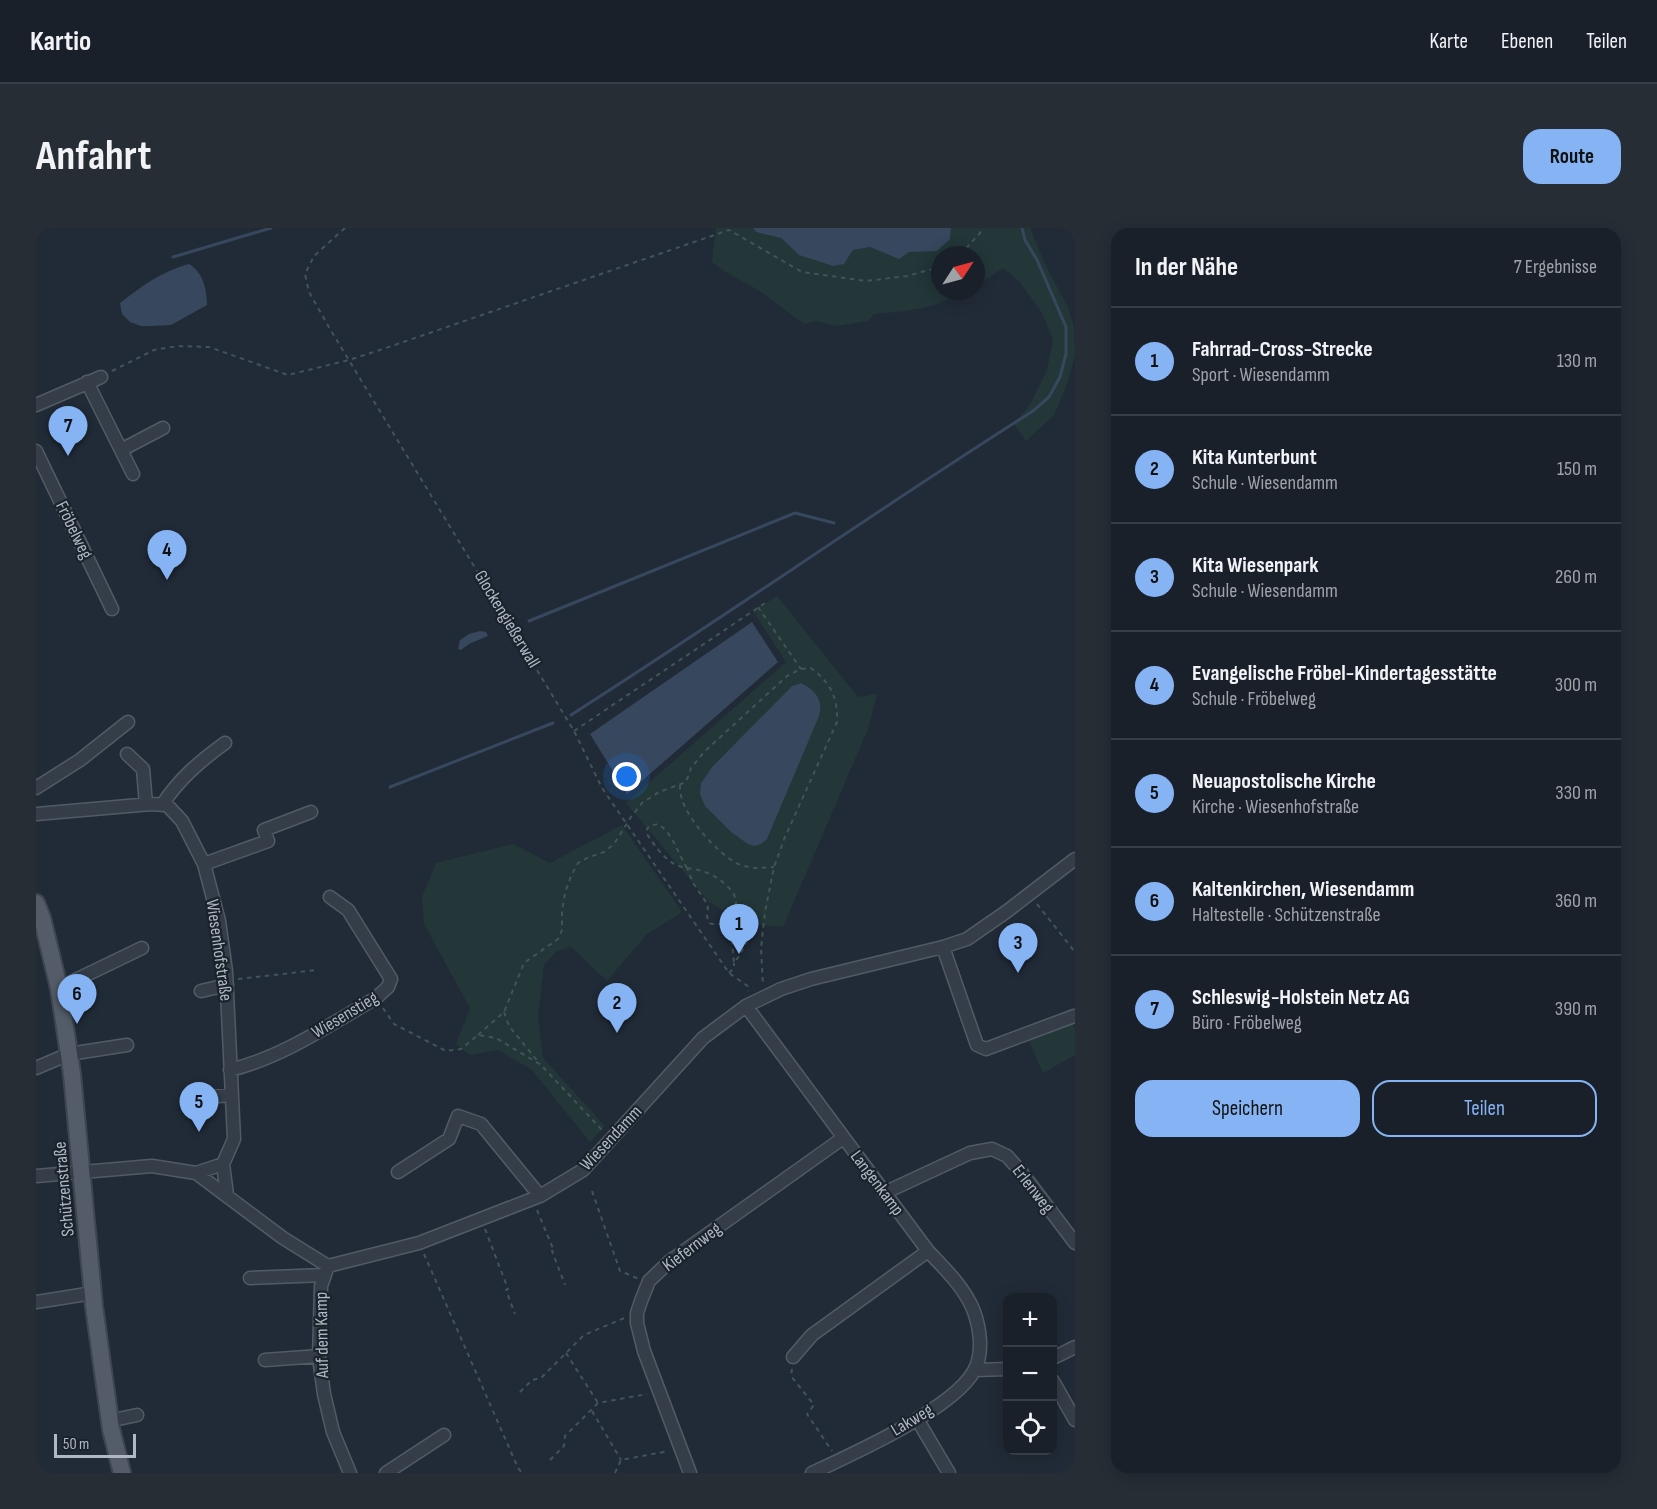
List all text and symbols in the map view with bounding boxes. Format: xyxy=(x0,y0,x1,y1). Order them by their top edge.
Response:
text: Kartio xyxy=(30,25,91,58)
text: Karte xyxy=(1430,29,1468,54)
text: Ebenen xyxy=(1501,29,1553,54)
text: Teilen xyxy=(1586,29,1627,54)
button: Route xyxy=(1523,129,1621,184)
text: Anfahrt xyxy=(36,131,151,182)
north arrow xyxy=(931,246,985,300)
text: In der Nähe xyxy=(1135,252,1238,283)
text: 7 Ergebnisse xyxy=(1514,255,1597,279)
text: Fahrrad-Cross-Strecke xyxy=(1192,336,1373,363)
text: 1 xyxy=(1151,349,1158,373)
text: 130 m xyxy=(1557,349,1597,373)
text: Sport · Wiesendamm xyxy=(1192,363,1330,387)
pin: 7 xyxy=(48,406,87,456)
text: Kita Kunterbunt xyxy=(1192,444,1317,471)
text: 2 xyxy=(1150,457,1159,481)
text: 150 m xyxy=(1557,457,1597,481)
text: Schule · Wiesendamm xyxy=(1192,471,1338,495)
street label: Fröbelweg xyxy=(51,498,97,562)
pin: 4 xyxy=(148,530,186,580)
text: Kita Wiesenpark xyxy=(1192,552,1318,579)
text: 3 xyxy=(1150,565,1159,589)
text: 260 m xyxy=(1555,565,1597,589)
street label: Glockengießerwall xyxy=(470,566,544,672)
text: Schule · Wiesendamm xyxy=(1192,579,1338,603)
text: Evangelische Fröbel-Kindertagesstätte xyxy=(1192,660,1497,687)
text: 4 xyxy=(1150,673,1159,697)
text: 300 m xyxy=(1555,673,1597,697)
text: Schule · Fröbelweg xyxy=(1192,687,1316,711)
your location xyxy=(612,762,641,791)
text: Neuapostolische Kirche xyxy=(1192,768,1376,795)
text: 5 xyxy=(1150,781,1159,805)
text: 330 m xyxy=(1555,781,1597,805)
text: Kirche · Wiesenhofstraße xyxy=(1192,795,1359,819)
text: Kaltenkirchen, Wiesendamm xyxy=(1192,876,1414,903)
text: 6 xyxy=(1150,889,1159,913)
text: 360 m xyxy=(1555,889,1597,913)
street label: Wiesenhofstraße xyxy=(201,898,237,1002)
text: Haltestelle · Schützenstraße xyxy=(1192,903,1381,927)
pin: 1 xyxy=(720,904,758,954)
pin: 3 xyxy=(998,924,1038,973)
pin: 6 xyxy=(58,974,96,1024)
pin: 2 xyxy=(598,984,636,1033)
text: Schleswig-Holstein Netz AG xyxy=(1192,984,1410,1011)
street label: Wiesenstieg xyxy=(308,987,382,1043)
text: 7 xyxy=(1150,997,1159,1021)
text: 390 m xyxy=(1555,997,1597,1021)
text: Büro · Fröbelweg xyxy=(1192,1011,1302,1035)
button: Speichern xyxy=(1135,1080,1360,1137)
button: Teilen xyxy=(1372,1080,1597,1137)
pin: 5 xyxy=(180,1082,218,1132)
street label: Wiesendamm xyxy=(576,1101,646,1175)
street label: Schützenstraße xyxy=(49,1141,79,1237)
street label: Langenkamp xyxy=(846,1146,908,1220)
street label: Erlenweg xyxy=(1008,1161,1058,1217)
street label: Kiefernweg xyxy=(658,1218,726,1276)
street label: Auf dem Kamp xyxy=(311,1292,333,1379)
map controls xyxy=(1003,1293,1057,1455)
button: + xyxy=(1003,1293,1057,1347)
button: − xyxy=(1003,1347,1057,1401)
street label: Lakweg xyxy=(887,1399,937,1441)
button: locate xyxy=(1003,1401,1057,1455)
scale bar xyxy=(54,1431,136,1458)
text: 50 m xyxy=(63,1435,89,1454)

